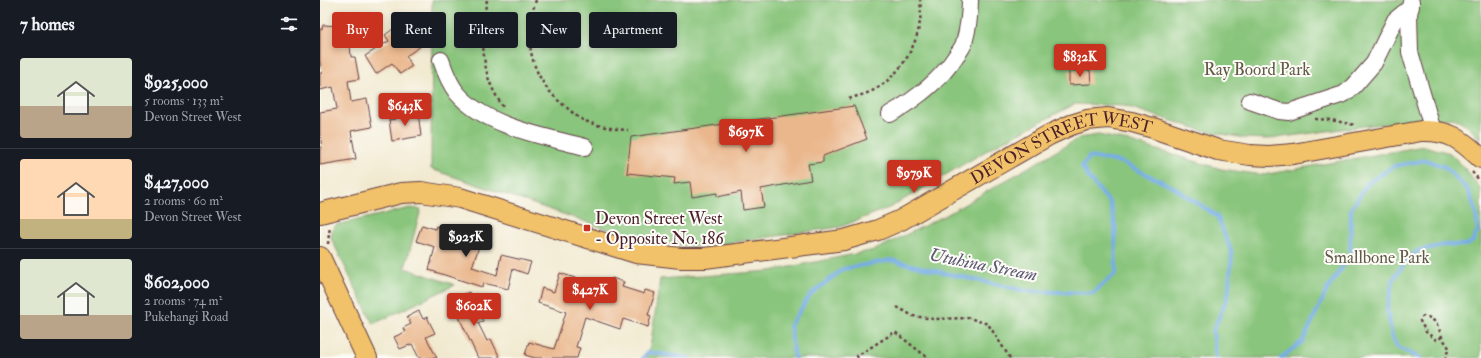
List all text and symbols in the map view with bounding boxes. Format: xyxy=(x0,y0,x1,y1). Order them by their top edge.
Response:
chip: Buy xyxy=(332,12,383,48)
chip: Rent xyxy=(391,12,446,48)
chip: Filters xyxy=(454,12,518,48)
chip: New xyxy=(526,12,581,48)
chip: Apartment xyxy=(589,12,677,48)
icon: filters xyxy=(278,13,300,35)
text: 7 homes xyxy=(20,14,75,35)
pin: $832K xyxy=(1052,44,1108,78)
text: $832K xyxy=(1063,49,1097,65)
park label: Ray Boord Park xyxy=(1204,59,1310,81)
text: $925,000 xyxy=(144,72,208,93)
icon: home xyxy=(52,74,100,122)
text: 5 rooms · 133 m² xyxy=(144,93,223,109)
pin: $643K xyxy=(377,93,433,127)
text: $643K xyxy=(388,98,423,114)
street label: DEVON STREET WEST xyxy=(966,106,1155,189)
text: Devon Street West xyxy=(144,109,241,125)
pin: $697K xyxy=(718,119,774,153)
text: $697K xyxy=(728,124,764,140)
pin: $979K xyxy=(886,160,942,194)
text: $979K xyxy=(896,165,932,181)
text: $427,000 xyxy=(144,172,209,193)
icon: home xyxy=(52,175,100,223)
text: 2 rooms · 60 m² xyxy=(144,193,223,209)
place label: Devon Street West - Opposite No. 186 xyxy=(595,208,725,250)
text: Devon Street West xyxy=(144,209,241,225)
marker: Devon Street West - Opposite No. 186 xyxy=(582,223,592,233)
pin: $925K xyxy=(438,224,494,258)
text: $925K xyxy=(448,229,484,245)
water label: Utuhina Stream xyxy=(927,243,1039,287)
park label: Smallbone Park xyxy=(1324,247,1430,268)
text: $602,000 xyxy=(144,272,210,293)
icon: home xyxy=(52,275,100,323)
pin: $427K xyxy=(562,277,618,311)
text: $427K xyxy=(572,282,608,298)
text: 2 rooms · 74 m² xyxy=(144,293,222,309)
pin: $602K xyxy=(446,293,502,327)
text: $602K xyxy=(456,298,492,314)
text: Pukehangi Road xyxy=(144,309,228,325)

